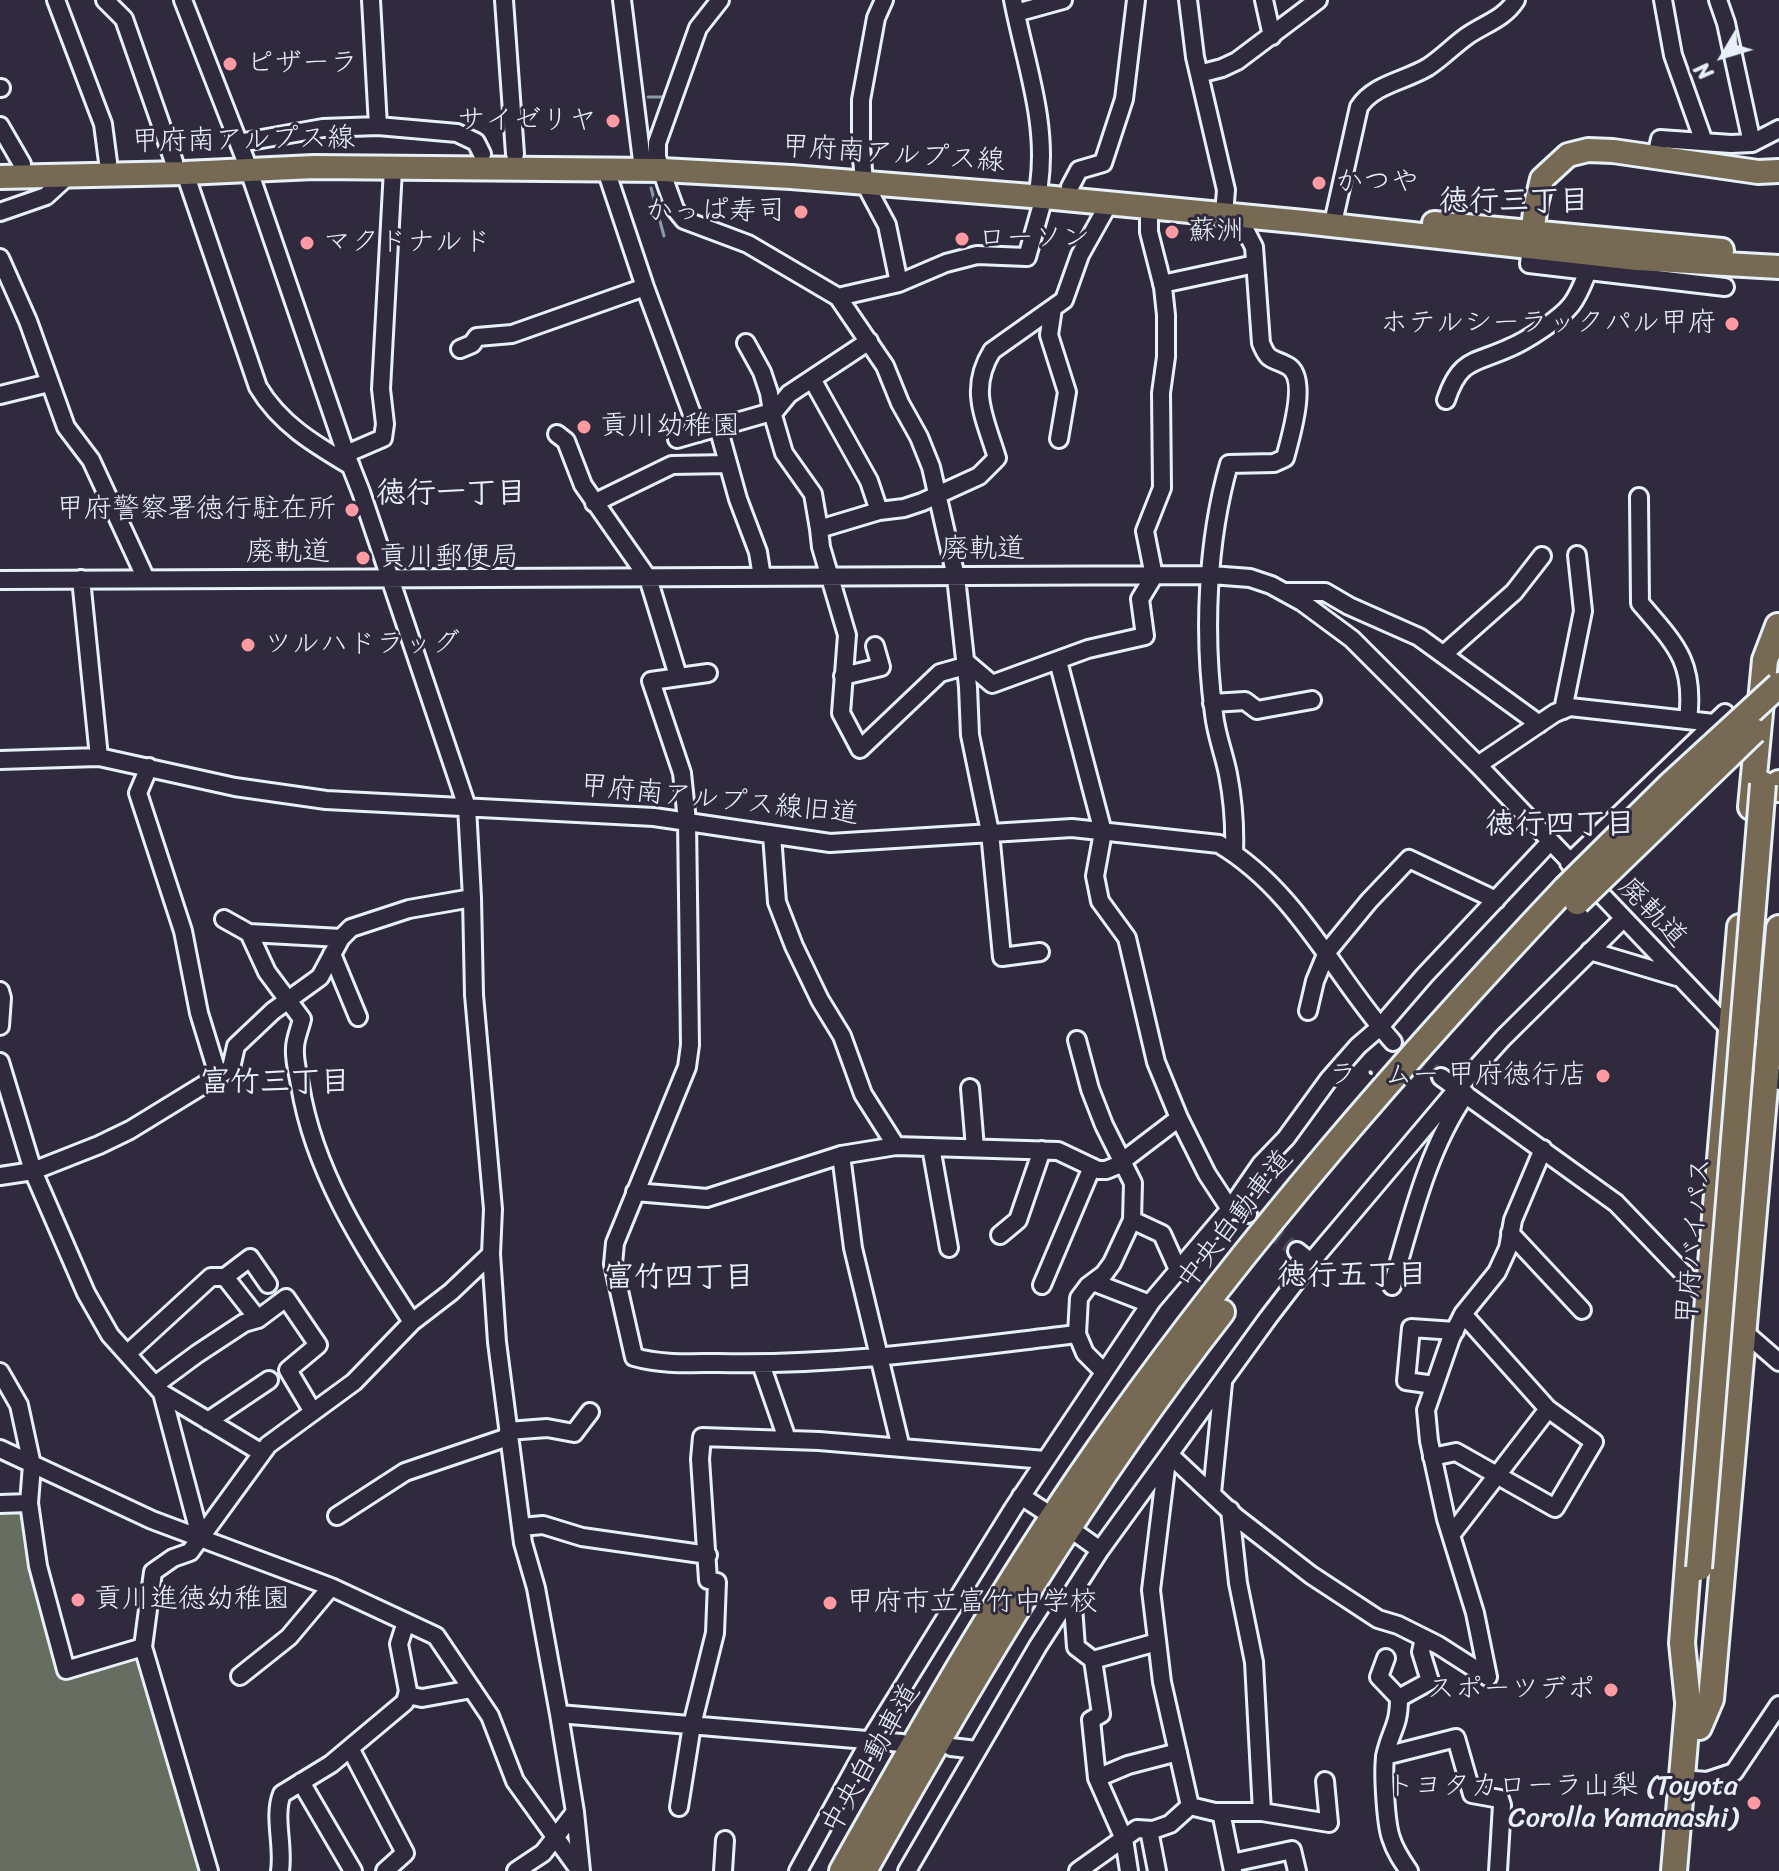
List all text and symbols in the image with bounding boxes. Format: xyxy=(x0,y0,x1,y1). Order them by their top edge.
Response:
north arrow xyxy=(1683,16,1763,96)
place label: ピザーラ xyxy=(246,47,358,81)
text: N xyxy=(1684,53,1724,89)
marker: ピザーラ xyxy=(221,55,239,73)
place label: サイゼリヤ xyxy=(457,104,597,138)
marker: サイゼリヤ xyxy=(604,112,622,130)
street label: 甲府南アルプス線 xyxy=(131,122,355,160)
street label: 甲府南アルプス線 xyxy=(780,130,1006,180)
place label: かつや xyxy=(1335,166,1419,200)
marker: かつや xyxy=(1310,174,1328,192)
district label: 徳行三丁目 xyxy=(1439,184,1589,220)
place label: かっぱ寿司 xyxy=(645,195,785,229)
marker: かっぱ寿司 xyxy=(792,203,810,221)
place label: 蘇洲 xyxy=(1188,215,1244,249)
place label: ローソン xyxy=(978,222,1090,256)
marker: 蘇洲 xyxy=(1163,223,1181,241)
place label: マクドナルド xyxy=(323,226,491,260)
marker: ローソン xyxy=(953,230,971,248)
marker: マクドナルド xyxy=(298,234,316,252)
place label: ホテルシーラックパル甲府 xyxy=(1380,307,1716,341)
marker: ホテルシーラックパル甲府 xyxy=(1723,315,1741,333)
place label: 貢川幼稚園 xyxy=(600,410,740,444)
marker: 貢川幼稚園 xyxy=(575,418,593,436)
district label: 徳行一丁目 xyxy=(376,476,526,512)
place label: 甲府警察署徳行駐在所 xyxy=(56,493,336,527)
marker: 甲府警察署徳行駐在所 xyxy=(343,501,361,519)
street label: 廃軌道 xyxy=(941,533,1025,567)
street label: 廃軌道 xyxy=(246,536,330,570)
place label: 貢川郵便局 xyxy=(379,541,519,575)
marker: 貢川郵便局 xyxy=(354,549,372,567)
place label: ツルハドラッグ xyxy=(264,628,460,662)
marker: ツルハドラッグ xyxy=(239,636,257,654)
street label: 甲府南アルプス線旧道 xyxy=(578,770,860,832)
district label: 徳行四丁目 xyxy=(1485,807,1635,843)
street label: 廃軌道 xyxy=(1611,871,1693,955)
place label: ラ・ムー 甲府徳行店 xyxy=(1329,1059,1587,1093)
district label: 富竹三丁目 xyxy=(200,1065,350,1101)
marker: ラ・ムー 甲府徳行店 xyxy=(1594,1067,1612,1085)
street label: 中央自動車道 xyxy=(1171,1143,1301,1297)
street label: 甲府バイパス xyxy=(1671,1156,1719,1326)
district label: 徳行五丁目 xyxy=(1277,1258,1427,1294)
district label: 富竹四丁目 xyxy=(604,1260,754,1296)
place label: 貢川進徳幼稚園 xyxy=(94,1583,290,1617)
place label: 甲府市立富竹中学校 xyxy=(846,1586,1098,1620)
marker: 貢川進徳幼稚園 xyxy=(69,1591,87,1609)
marker: 甲府市立富竹中学校 xyxy=(821,1594,839,1612)
place label: スポーツデポ xyxy=(1427,1673,1595,1707)
street label: 中央自動車道 xyxy=(815,1678,929,1840)
marker: スポーツデポ xyxy=(1602,1681,1620,1699)
place label: トヨタカローラ山梨 (Toyota Corolla Yamanashi) xyxy=(1386,1770,1738,1836)
marker: トヨタカローラ山梨 (Toyota Corolla Yamanashi) xyxy=(1745,1794,1763,1812)

